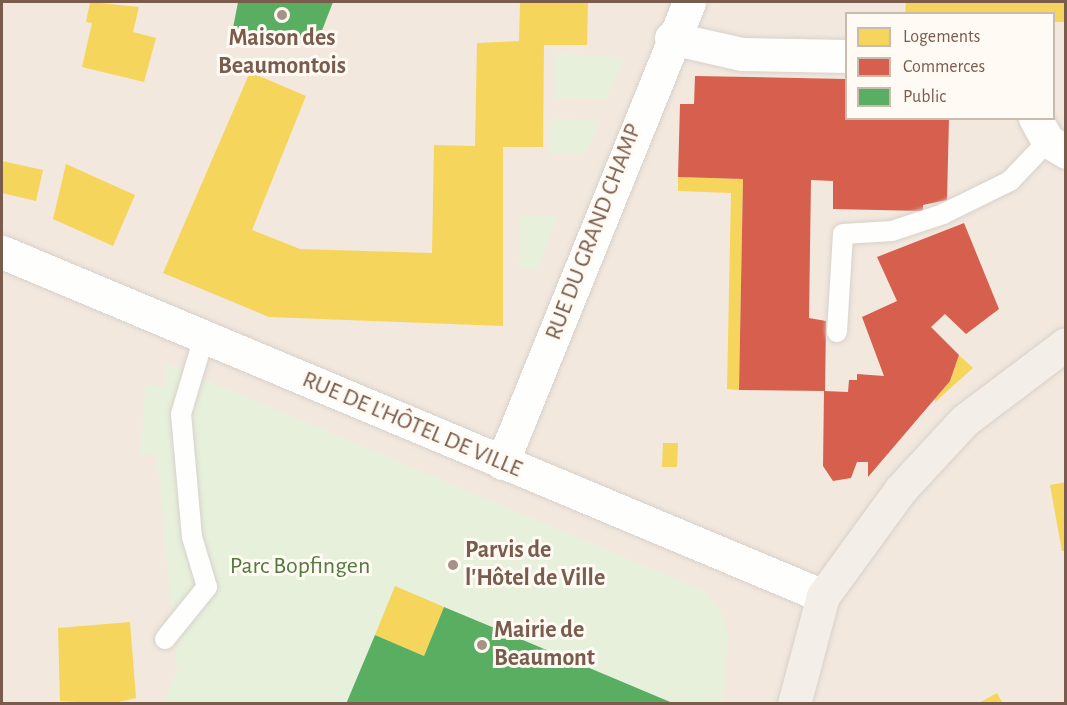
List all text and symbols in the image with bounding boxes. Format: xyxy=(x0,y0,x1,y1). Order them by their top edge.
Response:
marker: Maison des Beaumontois xyxy=(275,8,289,22)
legend xyxy=(845,12,1055,120)
place label: Maison des Beaumontois xyxy=(218,25,346,81)
text: Logements xyxy=(903,28,981,46)
text: Commerces xyxy=(903,58,985,76)
text: Public xyxy=(903,88,946,106)
street label: RUE DU GRAND CHAMP xyxy=(539,120,649,344)
street label: RUE DE L'HÔTEL DE VILLE xyxy=(298,366,526,484)
place label: Parvis de l'Hôtel de Ville xyxy=(465,537,605,593)
park label: Parc Bopfingen xyxy=(230,553,370,581)
marker: Parvis de l'Hôtel de Ville xyxy=(446,558,460,572)
place label: Mairie de Beaumont xyxy=(494,617,595,673)
marker: Mairie de Beaumont xyxy=(475,638,489,652)

